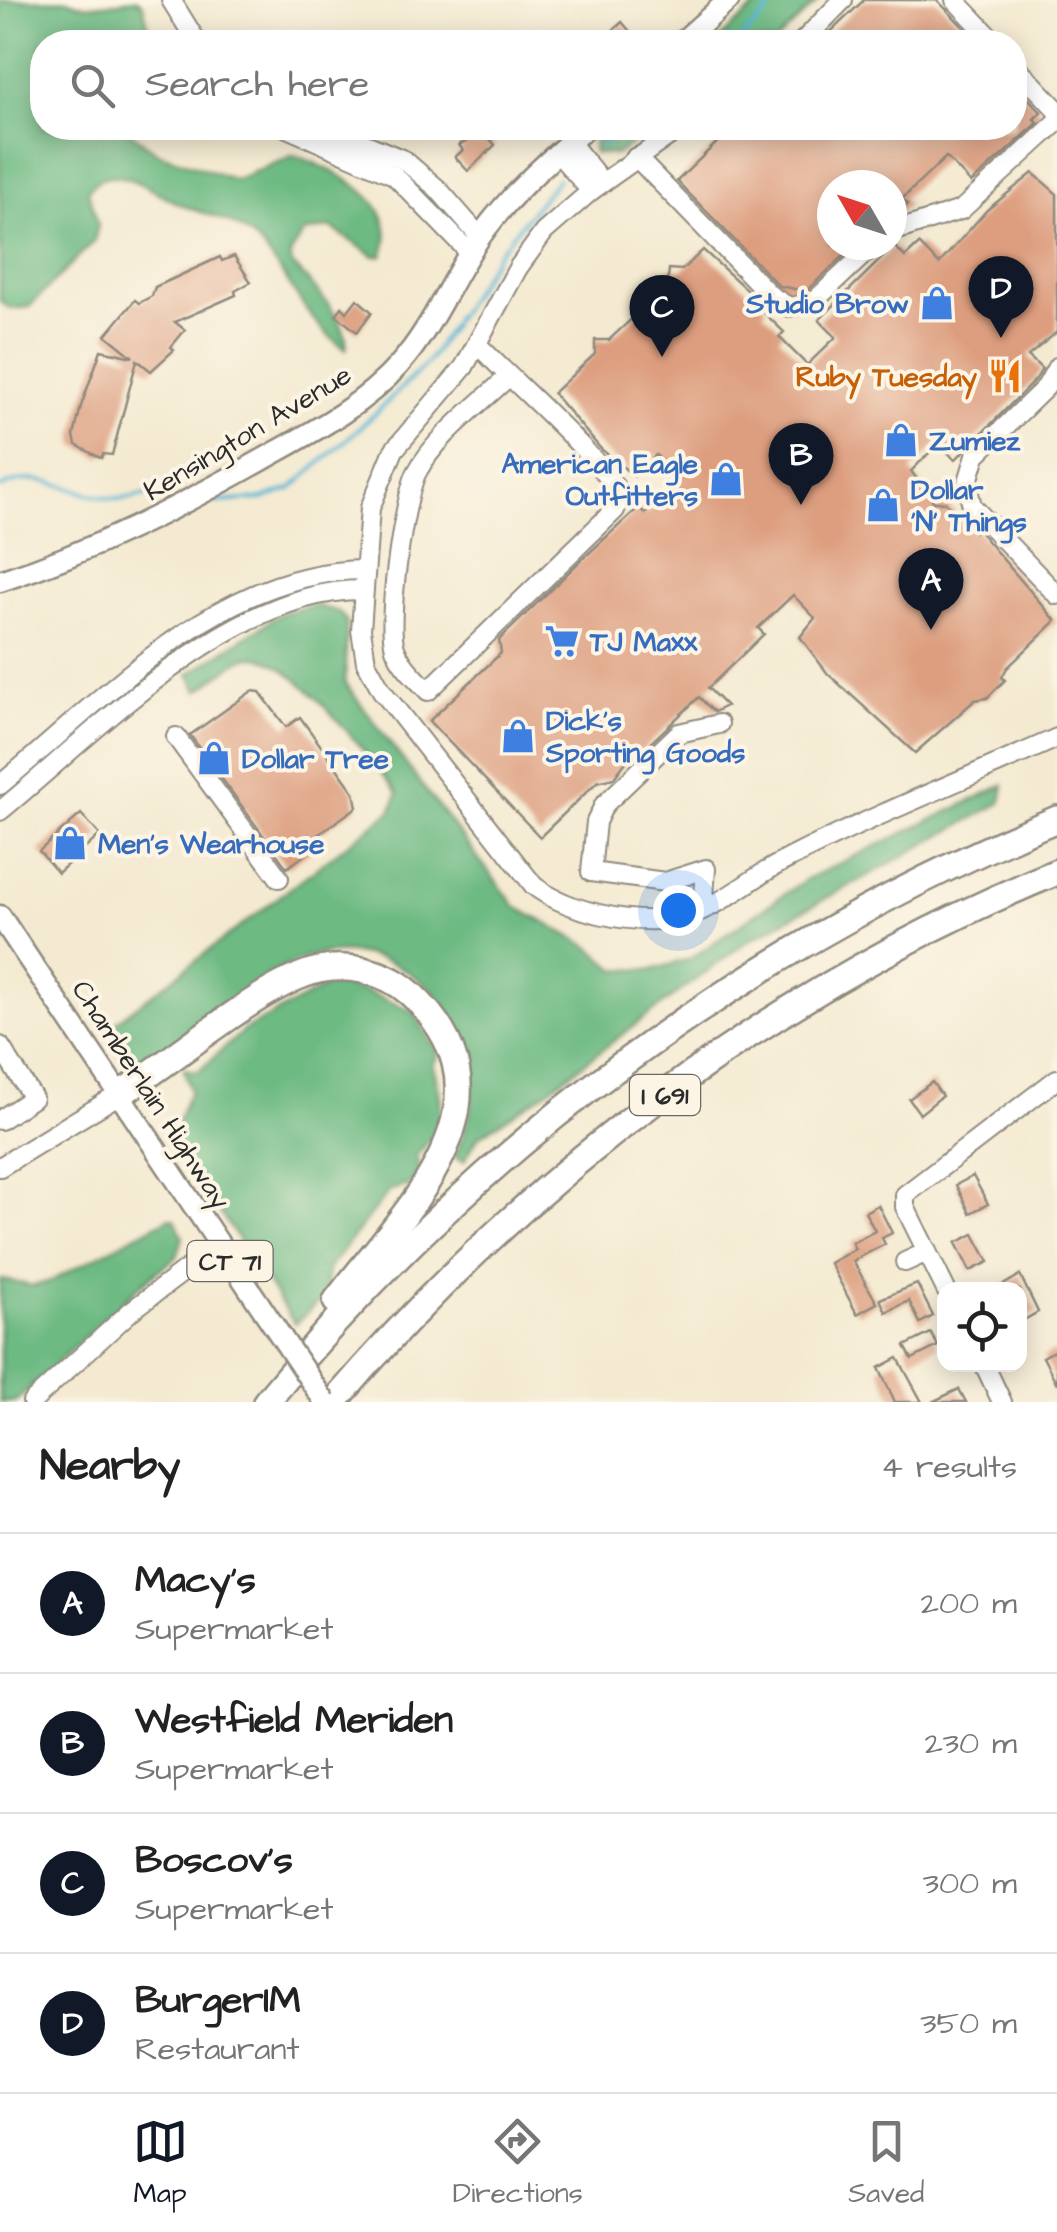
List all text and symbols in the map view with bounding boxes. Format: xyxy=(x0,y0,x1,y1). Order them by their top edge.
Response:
search box xyxy=(30,30,1027,140)
icon: search xyxy=(65,58,120,113)
text: Search here xyxy=(145,59,369,111)
north arrow xyxy=(817,170,907,260)
pin: D xyxy=(968,255,1034,338)
pin: C xyxy=(630,274,694,357)
shop icon: Studio Brow xyxy=(918,284,956,322)
place label: Studio Brow xyxy=(745,285,909,324)
street label: Kensington Avenue xyxy=(137,356,360,512)
restaurant icon: Ruby Tuesday xyxy=(986,357,1024,395)
place label: Ruby Tuesday xyxy=(796,358,978,400)
shop icon: Zumiez xyxy=(882,421,920,459)
pin: B xyxy=(768,422,834,505)
place label: Zumiez xyxy=(929,422,1021,461)
place label: American Eagle Outfitters xyxy=(501,445,698,516)
shop icon: American Eagle Outfitters xyxy=(707,460,745,498)
place label: Dollar 'N' Things xyxy=(911,471,1027,544)
shop icon: Dollar 'N' Things xyxy=(864,486,902,524)
pin: A xyxy=(898,548,964,630)
supermarket icon: TJ Maxx xyxy=(543,622,581,660)
place label: TJ Maxx xyxy=(589,623,698,662)
place label: Dick's Sporting Goods xyxy=(545,702,745,775)
shop icon: Dick's Sporting Goods xyxy=(499,717,537,755)
shop icon: Dollar Tree xyxy=(195,739,233,777)
place label: Dollar Tree xyxy=(242,740,389,779)
shop icon: Men's Wearhouse xyxy=(51,824,89,862)
place label: Men's Wearhouse xyxy=(98,825,324,864)
your location xyxy=(653,885,704,936)
street label: Chamberlain Highway xyxy=(60,973,240,1218)
road number: I 691 xyxy=(630,1075,700,1115)
road number: CT 71 xyxy=(188,1241,272,1281)
map controls xyxy=(937,1282,1027,1372)
button: locate xyxy=(937,1282,1027,1372)
text: Nearby xyxy=(40,1438,180,1496)
text: 4 results xyxy=(881,1445,1017,1490)
text: Macy's xyxy=(135,1555,256,1607)
text: A xyxy=(62,1581,83,1626)
text: 200 m xyxy=(921,1581,1017,1626)
text: Supermarket xyxy=(135,1607,333,1652)
text: Westfield Meriden xyxy=(135,1695,453,1747)
text: B xyxy=(61,1721,84,1766)
text: 230 m xyxy=(925,1721,1017,1766)
text: Supermarket xyxy=(135,1747,333,1792)
text: Boscov's xyxy=(135,1835,293,1887)
text: C xyxy=(61,1861,84,1906)
text: 300 m xyxy=(923,1861,1017,1906)
text: Supermarket xyxy=(135,1887,333,1932)
text: BurgerIM xyxy=(135,1975,301,2027)
text: D xyxy=(62,2001,83,2046)
text: 350 m xyxy=(920,2001,1017,2046)
text: Restaurant xyxy=(135,2027,300,2072)
tab: Map xyxy=(133,2114,188,2213)
tab: Directions xyxy=(453,2114,583,2213)
tab: Saved xyxy=(848,2114,924,2213)

